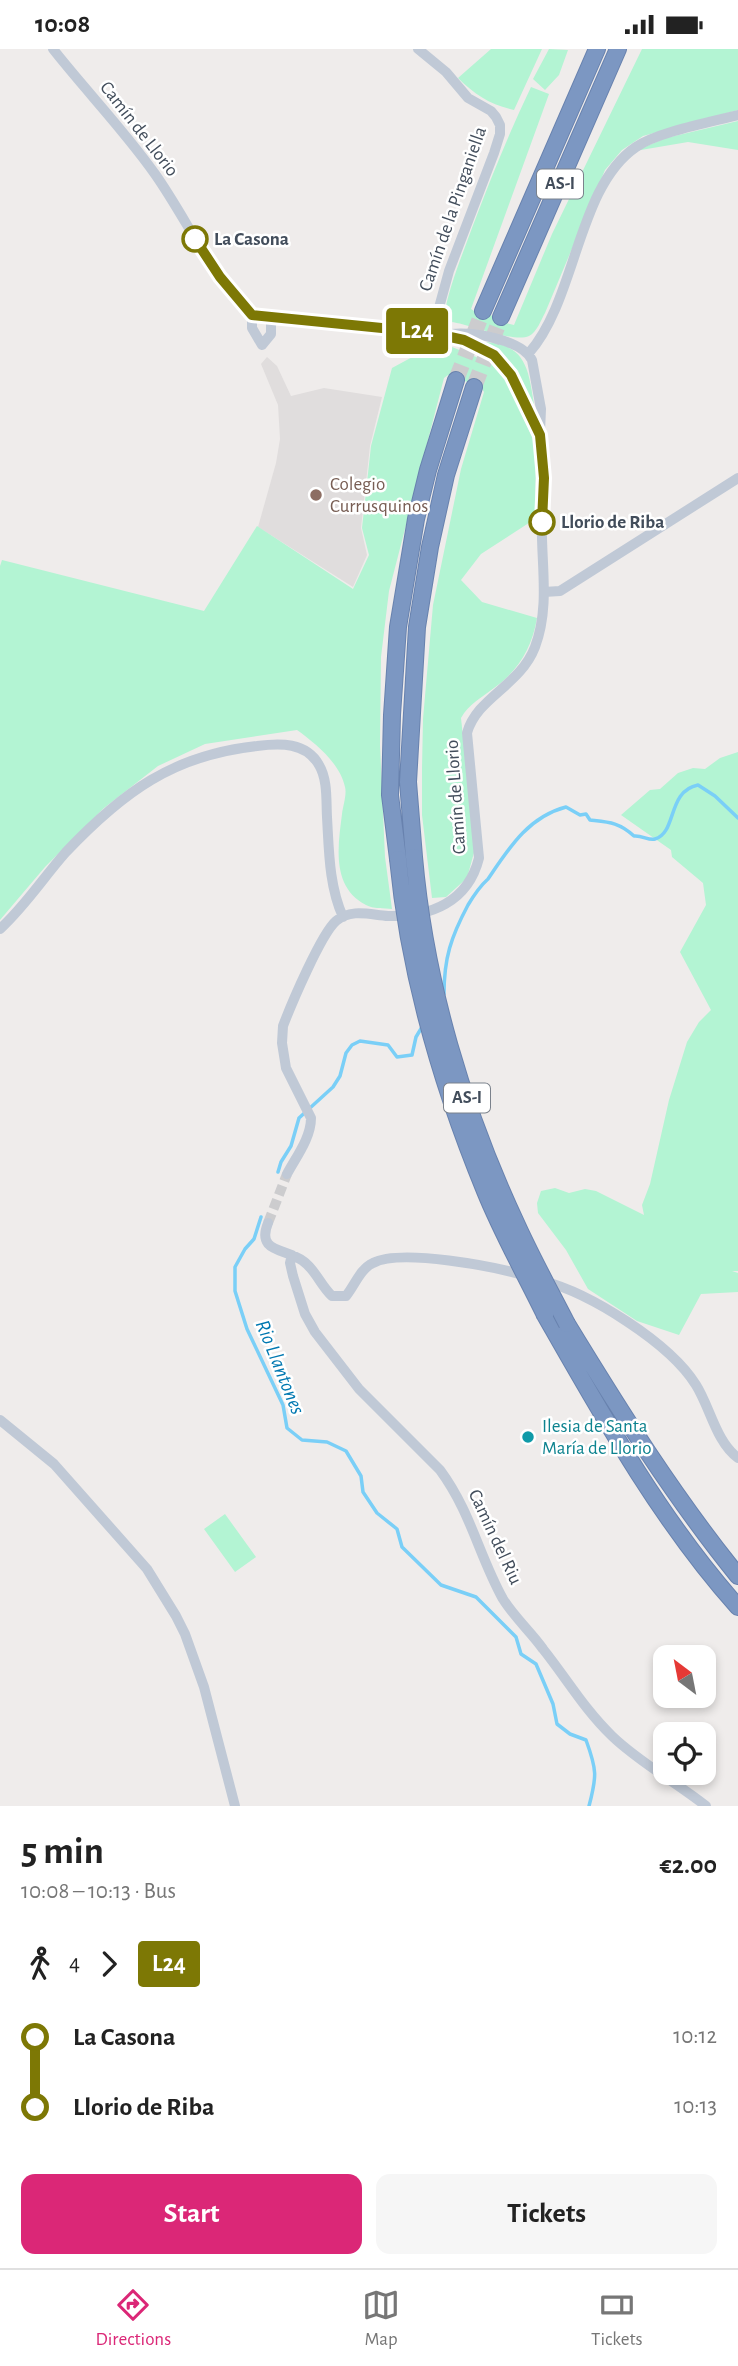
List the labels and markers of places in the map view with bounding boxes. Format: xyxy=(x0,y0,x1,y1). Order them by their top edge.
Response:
marker: La Casona xyxy=(182,226,208,252)
place label: La Casona xyxy=(214,230,289,249)
place label: Colegio Currusquinos xyxy=(330,475,428,516)
marker: Colegio Currusquinos xyxy=(308,487,324,503)
marker: Llorio de Riba xyxy=(529,509,555,535)
place label: Llorio de Riba xyxy=(561,513,664,532)
place label: Ilesia de Santa María de Llorio xyxy=(542,1417,652,1458)
marker: Ilesia de Santa María de Llorio xyxy=(520,1429,536,1445)

